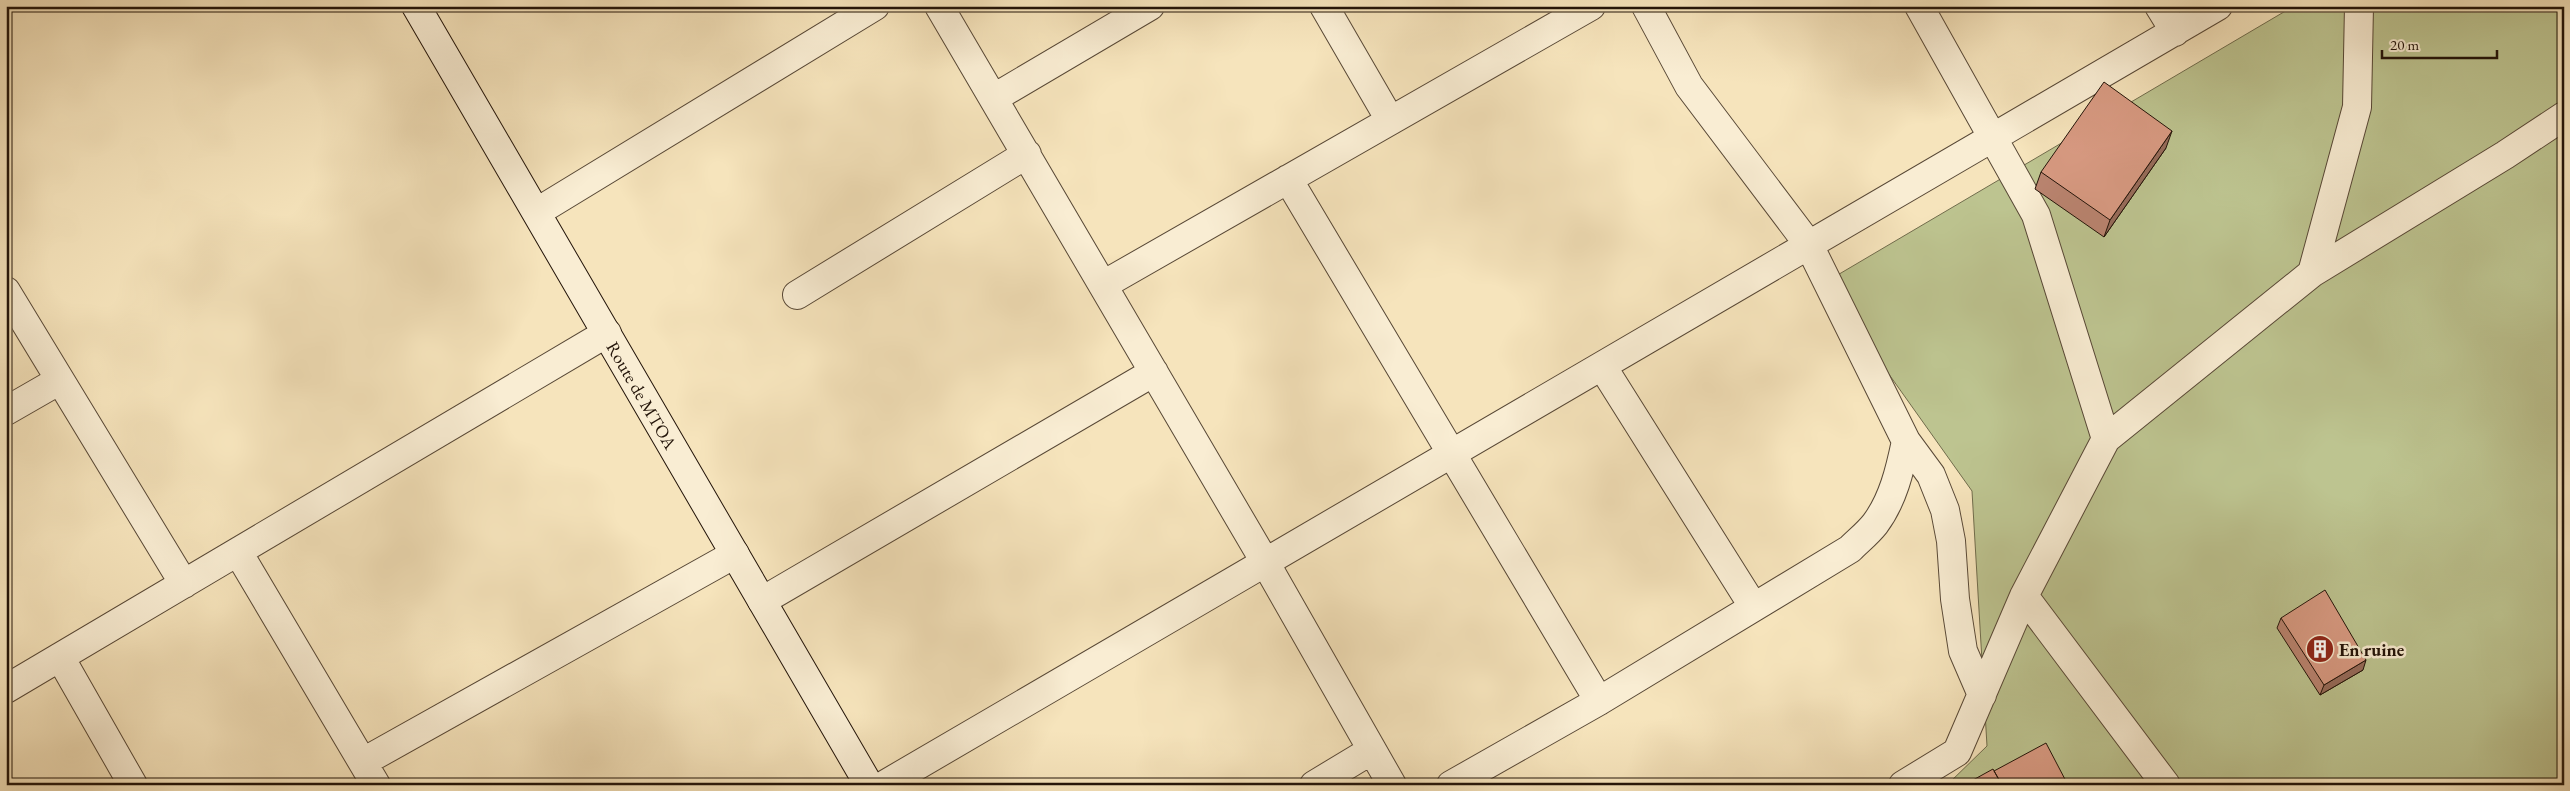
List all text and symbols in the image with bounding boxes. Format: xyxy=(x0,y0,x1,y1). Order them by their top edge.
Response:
scale bar xyxy=(2382,28,2498,60)
text: 20 m xyxy=(2390,35,2419,54)
street label: Route de MTOA xyxy=(602,337,683,454)
building icon: En ruine xyxy=(2305,634,2335,664)
place label: En ruine xyxy=(2339,638,2405,661)

